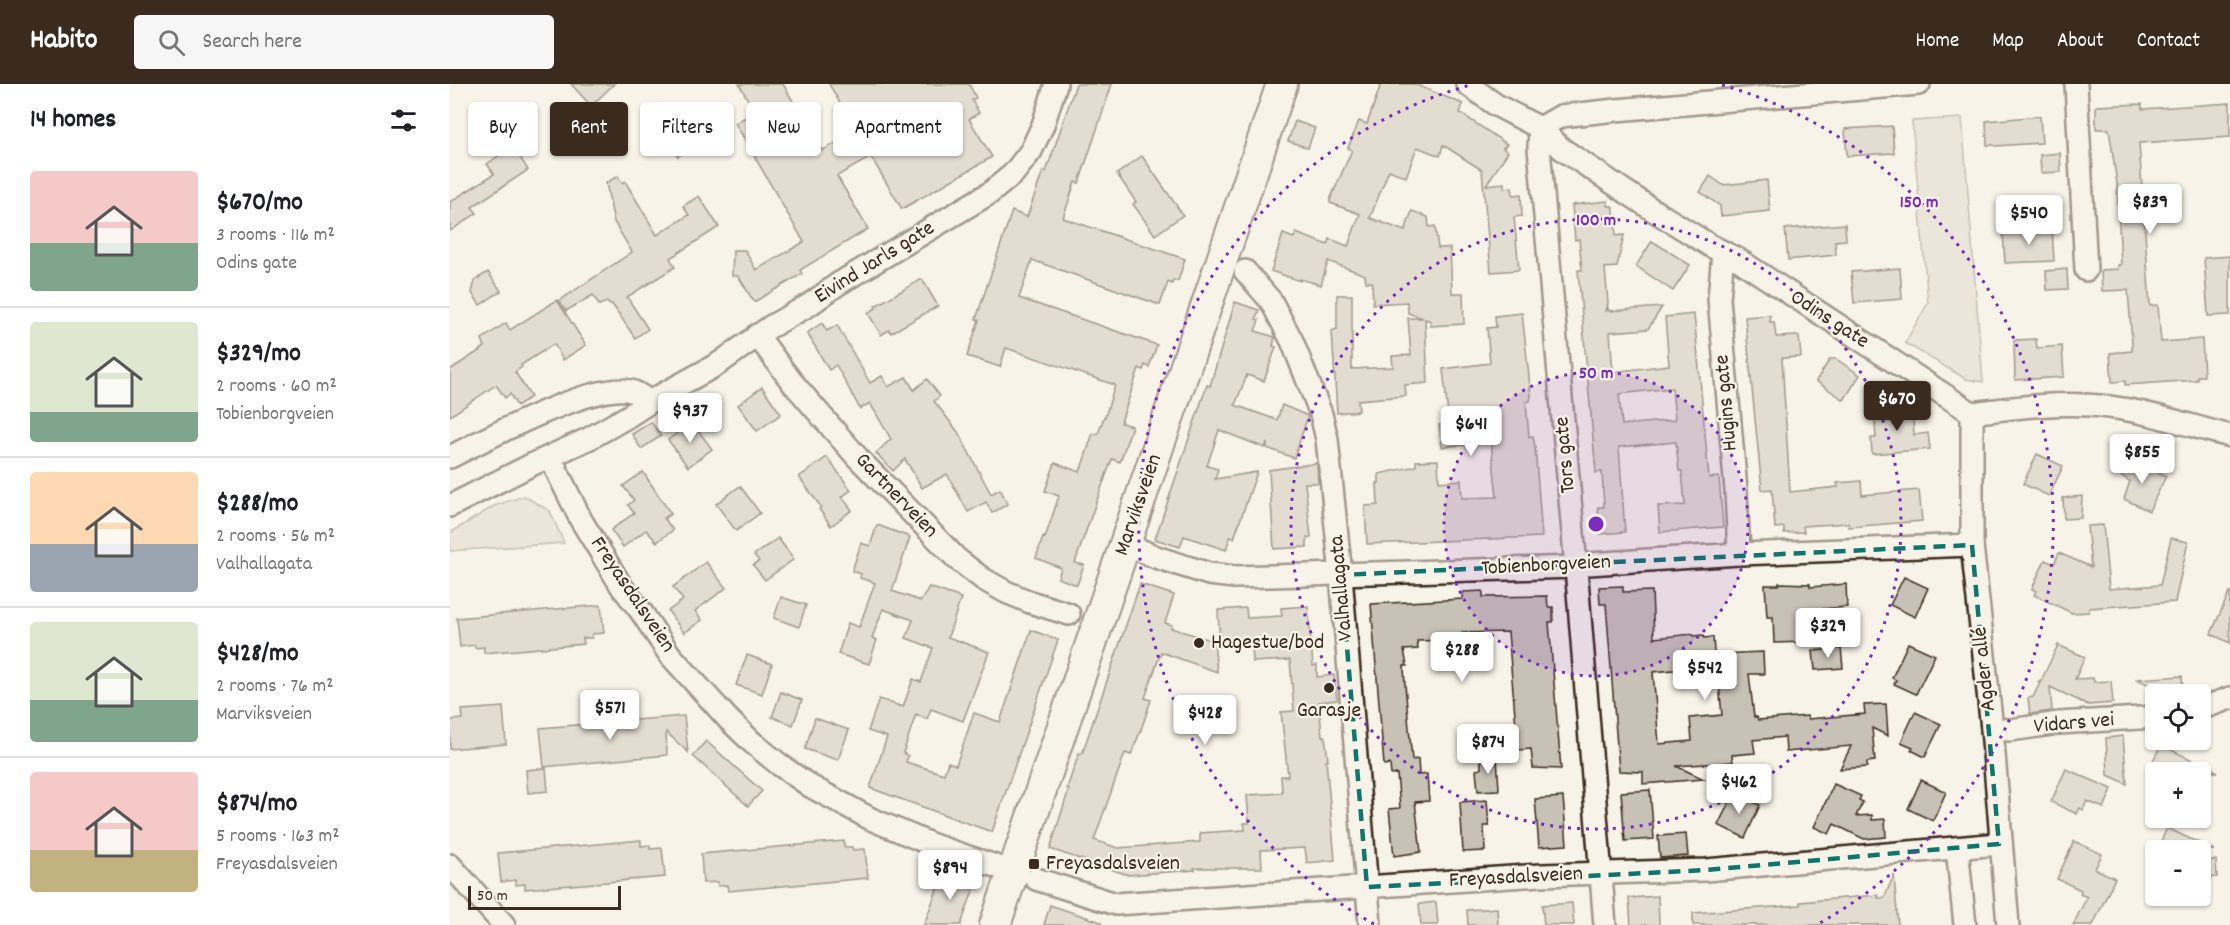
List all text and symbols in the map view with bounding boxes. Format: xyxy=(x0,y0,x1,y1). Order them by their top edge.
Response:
search box xyxy=(134,15,554,69)
text: Habito xyxy=(30,22,98,62)
icon: search xyxy=(155,26,188,59)
text: Search here xyxy=(203,27,302,58)
text: Home xyxy=(1915,27,1959,57)
text: Map xyxy=(1992,27,2024,57)
text: About xyxy=(2057,27,2104,57)
text: Contact xyxy=(2137,27,2200,57)
text: 14 homes xyxy=(30,102,116,139)
chip: Buy xyxy=(468,102,538,156)
chip: Rent xyxy=(550,102,628,156)
chip: Filters xyxy=(640,102,734,156)
chip: New xyxy=(746,102,821,156)
chip: Apartment xyxy=(833,102,963,156)
icon: filters xyxy=(387,104,420,137)
pin: $839 xyxy=(2114,184,2186,235)
text: $670/mo xyxy=(216,185,303,222)
text: $839 xyxy=(2132,189,2168,217)
text: 150 m xyxy=(1900,191,1938,216)
icon: home xyxy=(78,195,150,267)
pin: $540 xyxy=(1993,195,2065,246)
text: $540 xyxy=(2010,200,2048,228)
text: 100 m xyxy=(1576,209,1616,234)
street label: Eivind Jarls gate xyxy=(809,214,941,312)
text: 3 rooms · 116 m² xyxy=(216,222,335,250)
text: Odins gate xyxy=(216,250,297,278)
street label: Odins gate xyxy=(1783,283,1875,357)
text: $329/mo xyxy=(216,336,301,373)
icon: home xyxy=(78,346,150,418)
street label: Hugins gate xyxy=(1707,354,1747,452)
text: 50 m xyxy=(1579,362,1613,387)
text: 2 rooms · 60 m² xyxy=(216,373,337,401)
pin: $670 xyxy=(1861,381,1933,432)
text: $670 xyxy=(1878,386,1916,414)
pin: $937 xyxy=(654,393,726,444)
text: $937 xyxy=(672,398,708,426)
text: Tobienborgveien xyxy=(216,401,334,429)
pin: $641 xyxy=(1435,406,1507,457)
text: $641 xyxy=(1455,411,1487,439)
street label: Tors gate xyxy=(1547,415,1585,495)
pin: $855 xyxy=(2106,434,2178,485)
text: $855 xyxy=(2124,439,2160,467)
street label: Gartnerveien xyxy=(847,446,945,546)
street label: Marviksveien xyxy=(1107,450,1171,560)
text: $288/mo xyxy=(216,486,298,523)
icon: home xyxy=(78,496,150,568)
centre of rings xyxy=(1586,514,1606,534)
text: 2 rooms · 56 m² xyxy=(216,523,335,551)
street label: Freyasdalsveien xyxy=(582,531,682,659)
street label: Valhallagata xyxy=(1322,533,1362,642)
street label: Tobienborgveien xyxy=(1480,547,1612,585)
text: Valhallagata xyxy=(216,551,312,579)
pin: $329 xyxy=(1792,608,1864,659)
text: $329 xyxy=(1810,613,1846,641)
street label: Agder allé xyxy=(1965,625,2005,713)
place label: Hagestue/bod xyxy=(1211,628,1324,659)
pin: $288 xyxy=(1426,632,1498,683)
text: $428/mo xyxy=(216,636,299,673)
marker: Hagestue/bod xyxy=(1192,636,1206,650)
text: $288 xyxy=(1445,637,1479,665)
icon: home xyxy=(78,646,150,718)
pin: $542 xyxy=(1669,650,1741,701)
text: $542 xyxy=(1687,655,1723,683)
text: 2 rooms · 76 m² xyxy=(216,673,334,701)
marker: Garasje xyxy=(1322,681,1336,695)
map controls xyxy=(2145,684,2211,906)
button: locate xyxy=(2145,684,2211,750)
pin: $571 xyxy=(574,690,646,741)
text: $571 xyxy=(594,695,626,723)
pin: $428 xyxy=(1169,695,1241,746)
place label: Garasje xyxy=(1297,696,1361,727)
text: $428 xyxy=(1187,700,1223,728)
text: Marviksveien xyxy=(216,701,312,729)
street label: Vidars vei xyxy=(2033,705,2115,743)
pin: $874 xyxy=(1452,724,1524,775)
text: $874 xyxy=(1471,729,1505,757)
button: + xyxy=(2145,762,2211,828)
pin: $462 xyxy=(1703,764,1775,815)
text: $462 xyxy=(1721,769,1757,797)
text: $874/mo xyxy=(216,786,297,823)
icon: home xyxy=(78,796,150,868)
text: 5 rooms · 163 m² xyxy=(216,823,340,851)
button: − xyxy=(2145,840,2211,906)
place label: Freyasdalsveien xyxy=(1046,849,1180,880)
pin: $894 xyxy=(914,850,986,901)
text: Freyasdalsveien xyxy=(216,851,338,879)
text: $894 xyxy=(932,855,968,883)
marker: Freyasdalsveien xyxy=(1027,857,1041,871)
street label: Freyasdalsveien xyxy=(1448,859,1584,897)
scale bar xyxy=(468,883,621,910)
text: 50 m xyxy=(477,885,508,908)

